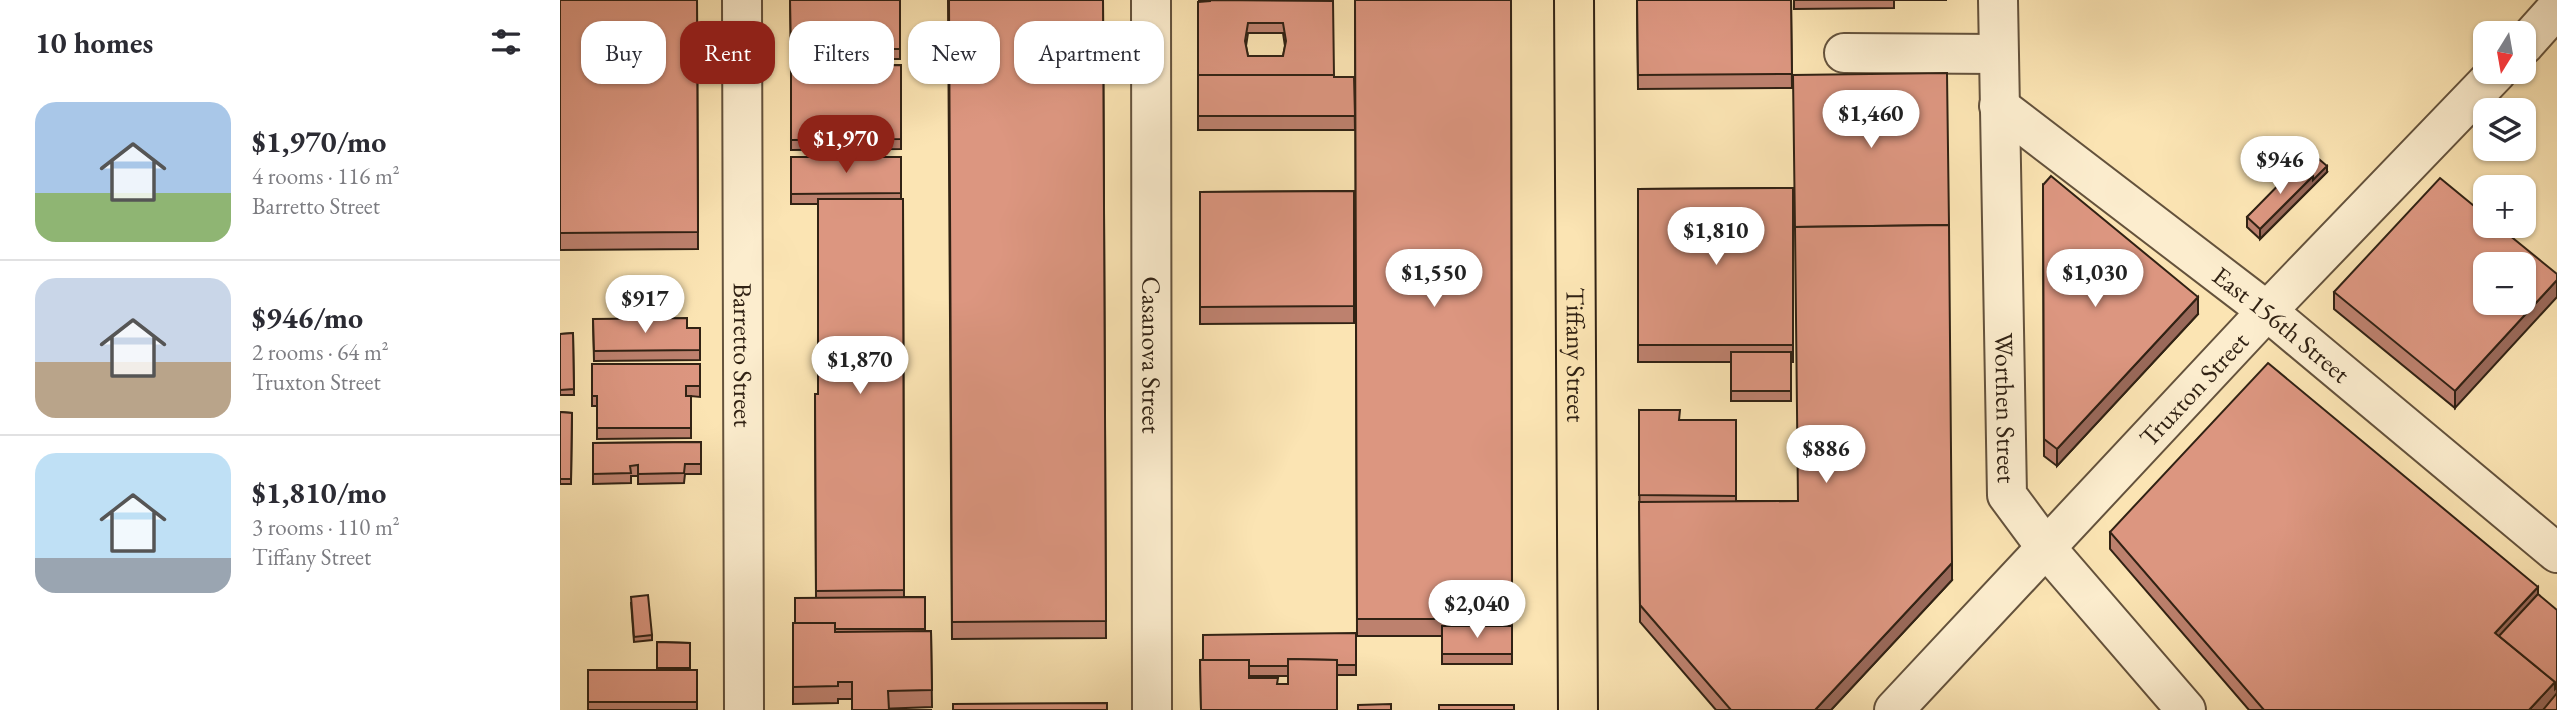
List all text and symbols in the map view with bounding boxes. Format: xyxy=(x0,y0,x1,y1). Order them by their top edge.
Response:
chip: Buy xyxy=(581,21,666,84)
chip: Rent xyxy=(680,21,775,84)
chip: Filters xyxy=(789,21,894,84)
chip: New xyxy=(908,21,1000,84)
chip: Apartment xyxy=(1014,21,1164,84)
north arrow xyxy=(2473,21,2536,84)
map controls xyxy=(2473,21,2536,315)
text: 10 homes xyxy=(35,23,153,62)
icon: filters xyxy=(487,23,525,61)
pin: $1,460 xyxy=(1814,90,1928,150)
text: $1,460 xyxy=(1839,98,1903,128)
button: layers xyxy=(2473,98,2536,161)
pin: $1,970 xyxy=(789,116,903,175)
text: $1,970/mo xyxy=(252,122,386,161)
text: $1,970 xyxy=(814,123,878,153)
icon: home xyxy=(91,130,175,214)
pin: $946 xyxy=(2239,136,2321,196)
text: $946 xyxy=(2256,144,2304,174)
text: 4 rooms · 116 m² xyxy=(252,161,400,191)
button: + xyxy=(2473,175,2536,238)
text: Barretto Street xyxy=(252,191,380,221)
pin: $1,810 xyxy=(1659,208,1773,267)
text: $1,810 xyxy=(1684,215,1748,245)
pin: $1,550 xyxy=(1377,250,1491,309)
pin: $1,030 xyxy=(2038,250,2152,309)
button: − xyxy=(2473,252,2536,315)
text: $1,550 xyxy=(1402,257,1466,287)
text: $1,030 xyxy=(2063,257,2127,287)
street label: East 156th Street xyxy=(2206,258,2357,390)
pin: $917 xyxy=(604,276,686,335)
street label: Casanova Street xyxy=(1134,276,1169,434)
text: $917 xyxy=(621,283,669,313)
street label: Barretto Street xyxy=(726,283,760,427)
street label: Tiffany Street xyxy=(1559,287,1593,423)
text: $946/mo xyxy=(252,298,363,337)
icon: home xyxy=(91,306,175,390)
street label: Truxton Street xyxy=(2132,325,2256,454)
street label: Worthen Street xyxy=(1987,332,2024,484)
pin: $1,870 xyxy=(803,336,917,396)
text: 2 rooms · 64 m² xyxy=(252,337,389,367)
text: $1,870 xyxy=(828,344,892,374)
text: Truxton Street xyxy=(252,367,381,397)
pin: $886 xyxy=(1785,426,1867,485)
text: $886 xyxy=(1802,433,1850,463)
text: $1,810/mo xyxy=(252,473,386,512)
icon: home xyxy=(91,481,175,565)
text: 3 rooms · 110 m² xyxy=(252,512,400,542)
text: Tiffany Street xyxy=(252,542,371,572)
pin: $2,040 xyxy=(1420,580,1534,640)
text: $2,040 xyxy=(1445,588,1509,618)

